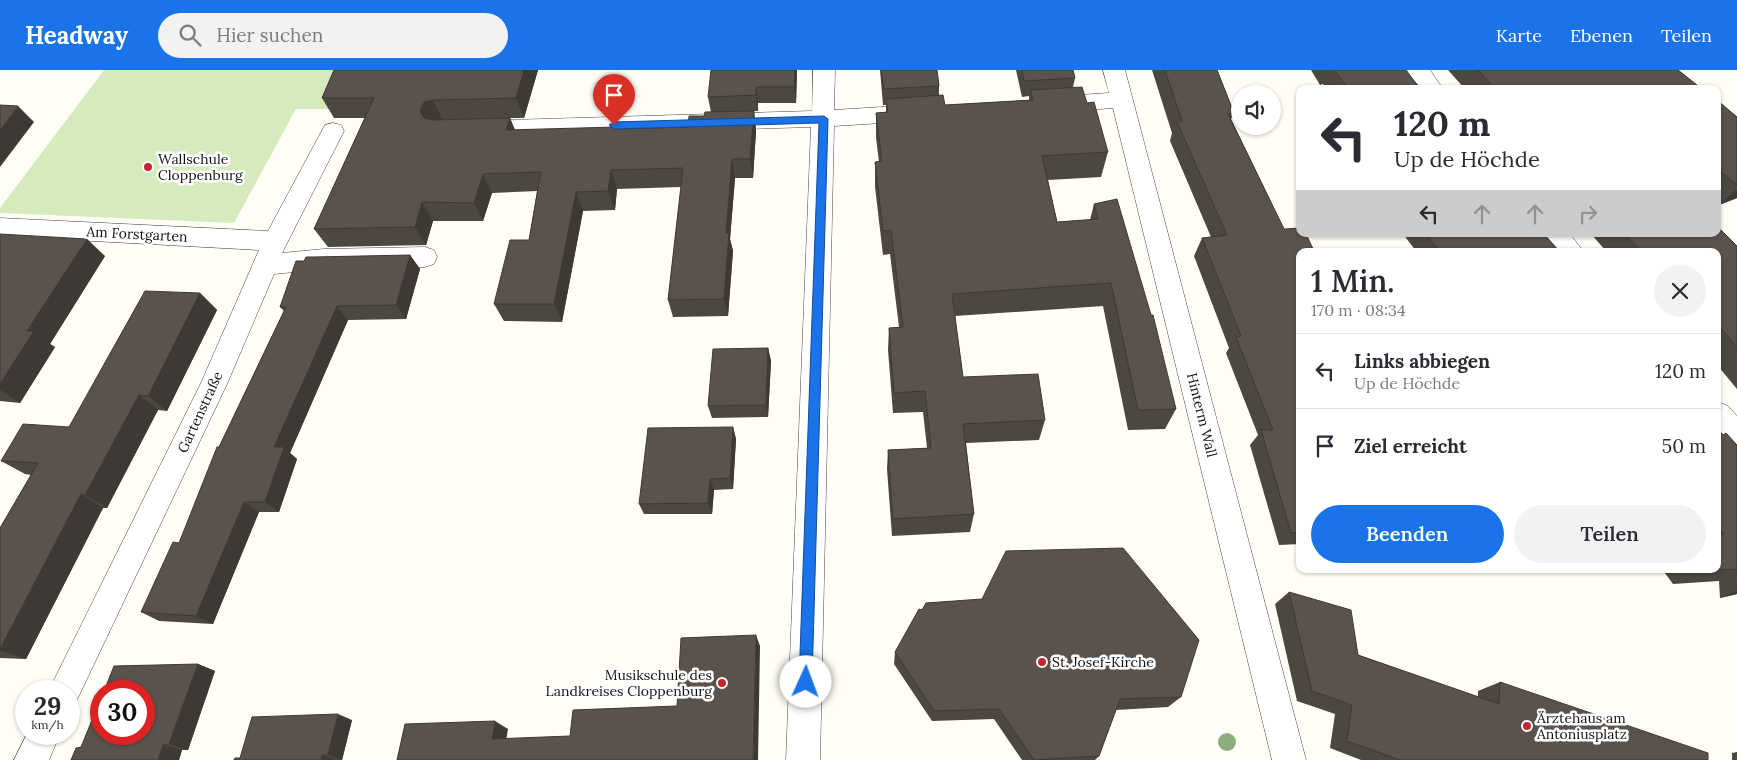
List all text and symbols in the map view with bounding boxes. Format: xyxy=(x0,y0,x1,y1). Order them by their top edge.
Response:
search box xyxy=(158,13,508,58)
text: Headway xyxy=(25,20,128,51)
icon: search xyxy=(176,21,204,49)
text: Hier suchen xyxy=(216,23,323,47)
text: Karte xyxy=(1496,24,1542,47)
text: Ebenen xyxy=(1570,24,1633,47)
text: Teilen xyxy=(1661,24,1712,47)
pin xyxy=(593,74,635,125)
icon: arrive xyxy=(600,81,628,109)
map controls xyxy=(1231,85,1281,135)
button: sound xyxy=(1231,85,1281,135)
text: 120 m xyxy=(1394,101,1491,146)
icon: left xyxy=(1311,105,1376,170)
text: Up de Höchde xyxy=(1394,145,1540,173)
place label: Wallschule Cloppenburg xyxy=(158,150,243,184)
marker: Wallschule Cloppenburg xyxy=(142,161,154,173)
icon: left xyxy=(1415,200,1443,228)
icon: ahead xyxy=(1468,200,1496,228)
icon: ahead xyxy=(1521,200,1549,228)
icon: right xyxy=(1574,200,1602,228)
street label: Am Forstgarten xyxy=(85,222,188,246)
text: 1 Min. xyxy=(1311,262,1394,300)
button: close xyxy=(1654,265,1706,317)
text: 170 m · 08:34 xyxy=(1311,300,1406,320)
text: Links abbiegen xyxy=(1354,349,1490,373)
icon: left xyxy=(1311,357,1339,385)
text: 120 m xyxy=(1655,359,1706,383)
street label: Gartenstraße xyxy=(173,368,227,456)
street label: Hinterm Wall xyxy=(1183,371,1221,459)
text: Up de Höchde xyxy=(1354,373,1460,393)
icon: arrive xyxy=(1311,432,1339,460)
text: Ziel erreicht xyxy=(1354,434,1467,458)
text: 50 m xyxy=(1662,434,1706,458)
button: Beenden xyxy=(1311,505,1504,563)
button: Teilen xyxy=(1514,505,1706,563)
place label: St. Josef-Kirche xyxy=(1052,653,1154,671)
position arrow xyxy=(779,655,831,707)
marker: St. Josef-Kirche xyxy=(1036,656,1048,668)
place label: Musikschule des Landkreises Cloppenburg xyxy=(545,666,712,700)
marker: Musikschule des Landkreises Cloppenburg xyxy=(716,677,728,689)
speed limit sign: 30 xyxy=(90,680,155,745)
text: 29 xyxy=(34,690,61,722)
place label: Ärztehaus am Antoniusplatz xyxy=(1536,709,1627,743)
text: km/h xyxy=(31,717,64,732)
marker: Ärztehaus am Antoniusplatz xyxy=(1521,720,1533,732)

